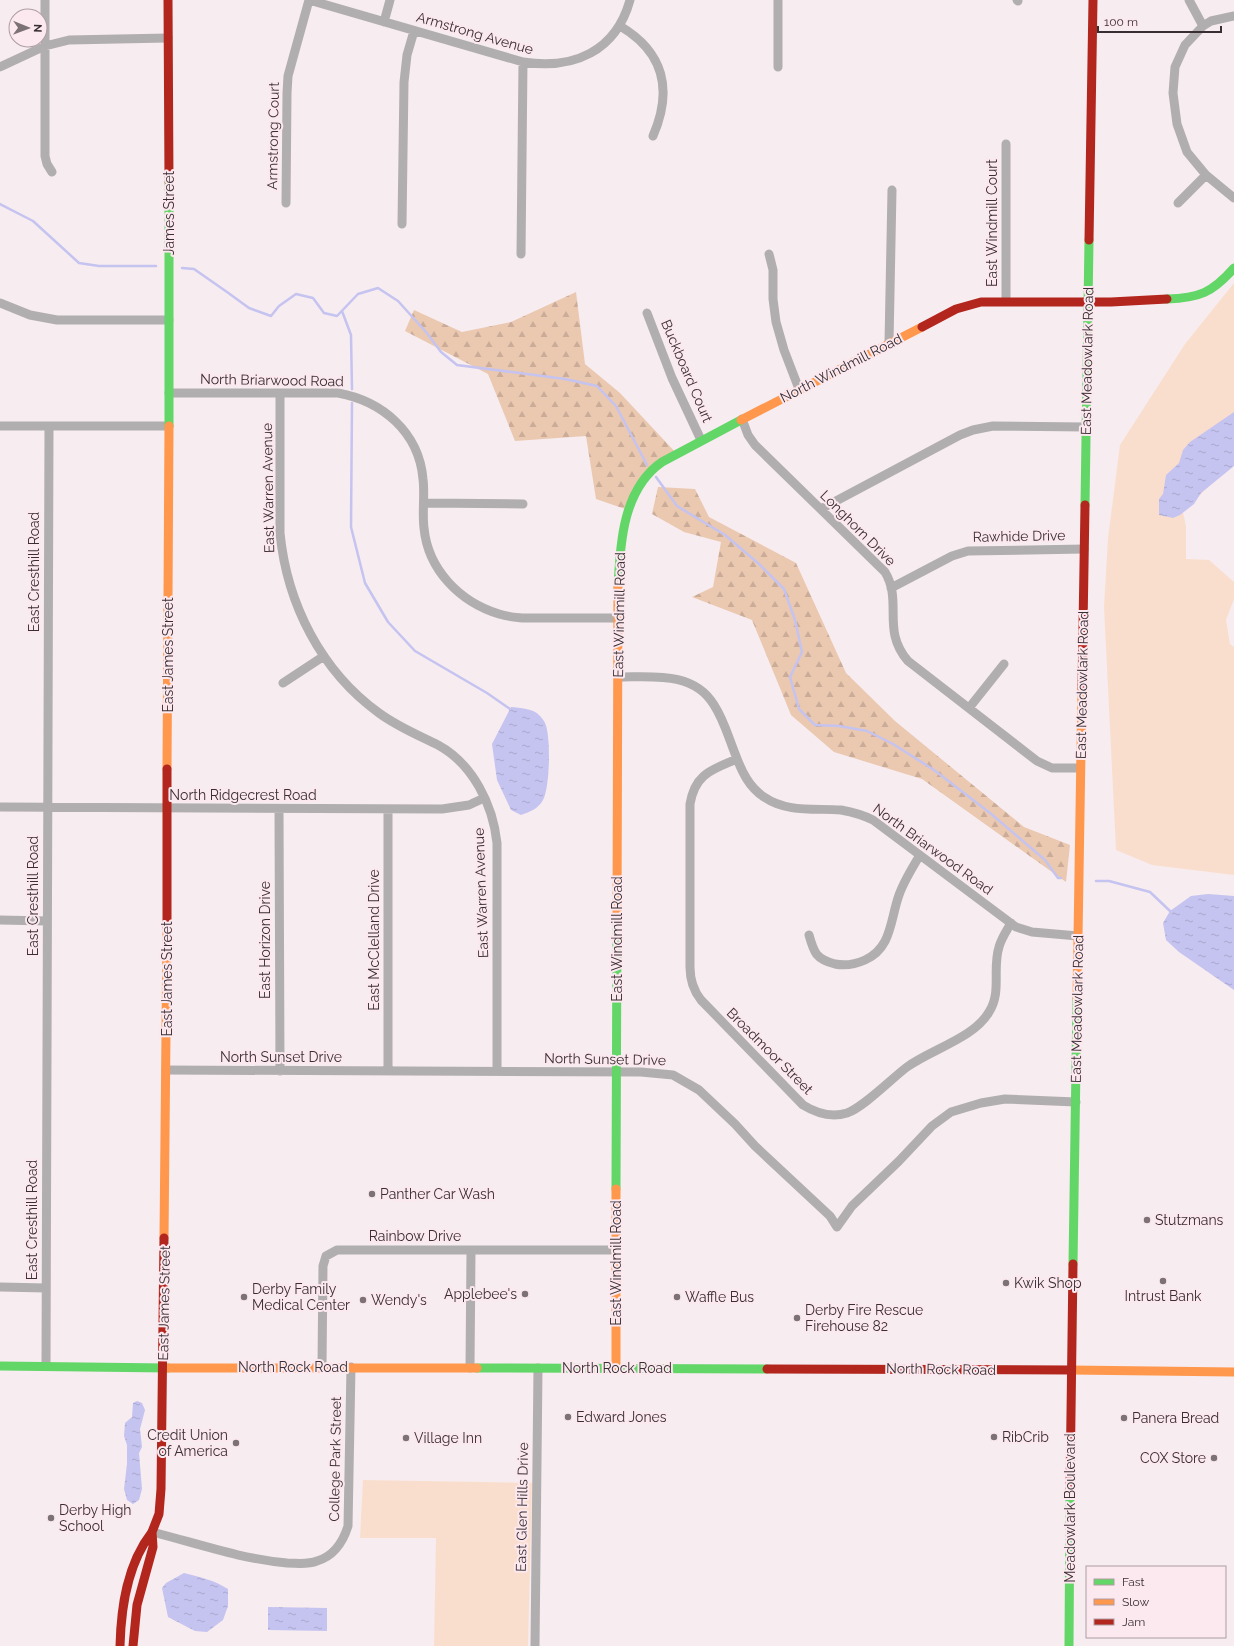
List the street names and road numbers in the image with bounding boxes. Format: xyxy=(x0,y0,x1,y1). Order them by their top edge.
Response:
street label: Armstrong Avenue xyxy=(415,9,535,57)
street label: Armstrong Court xyxy=(264,82,282,190)
street label: East Windmill Court xyxy=(984,159,1000,287)
street label: James Street xyxy=(161,170,177,255)
street label: East Meadowlark Road xyxy=(1078,287,1096,435)
street label: Buckboard Court xyxy=(658,317,716,425)
street label: North Windmill Road xyxy=(777,330,905,406)
street label: North Briarwood Road xyxy=(200,371,344,389)
street label: East Warren Avenue xyxy=(259,423,277,553)
street label: Longhorn Drive xyxy=(817,487,899,569)
street label: East Cresthill Road xyxy=(26,512,42,632)
street label: Rawhide Drive xyxy=(972,527,1066,545)
street label: East Windmill Road xyxy=(610,552,628,678)
street label: East James Street xyxy=(160,597,176,713)
street label: East Meadowlark Road xyxy=(1073,611,1091,759)
street label: North Ridgecrest Road xyxy=(169,787,317,803)
street label: North Briarwood Road xyxy=(870,800,996,898)
street label: East Warren Avenue xyxy=(471,828,491,958)
street label: East Cresthill Road xyxy=(25,836,41,956)
street label: East McClelland Drive xyxy=(366,869,382,1011)
street label: East Windmill Road xyxy=(609,876,625,1002)
street label: East Horizon Drive xyxy=(257,881,273,999)
street label: East James Street xyxy=(159,921,175,1037)
street label: East Meadowlark Road xyxy=(1068,935,1086,1083)
street label: Broadmoor Street xyxy=(724,1005,817,1098)
street label: North Sunset Drive xyxy=(220,1049,342,1065)
street label: North Sunset Drive xyxy=(544,1050,666,1068)
street label: East Cresthill Road xyxy=(24,1160,40,1280)
street label: East Windmill Road xyxy=(608,1200,624,1326)
street label: Rainbow Drive xyxy=(369,1228,461,1244)
street label: East James Street xyxy=(155,1245,173,1361)
street label: North Rock Road xyxy=(238,1359,348,1375)
street label: North Rock Road xyxy=(562,1360,672,1376)
street label: North Rock Road xyxy=(886,1360,996,1378)
street label: College Park Street xyxy=(326,1396,344,1522)
street label: Meadowlark Boulevard xyxy=(1062,1433,1078,1583)
street label: East Glen Hills Drive xyxy=(513,1442,531,1572)

